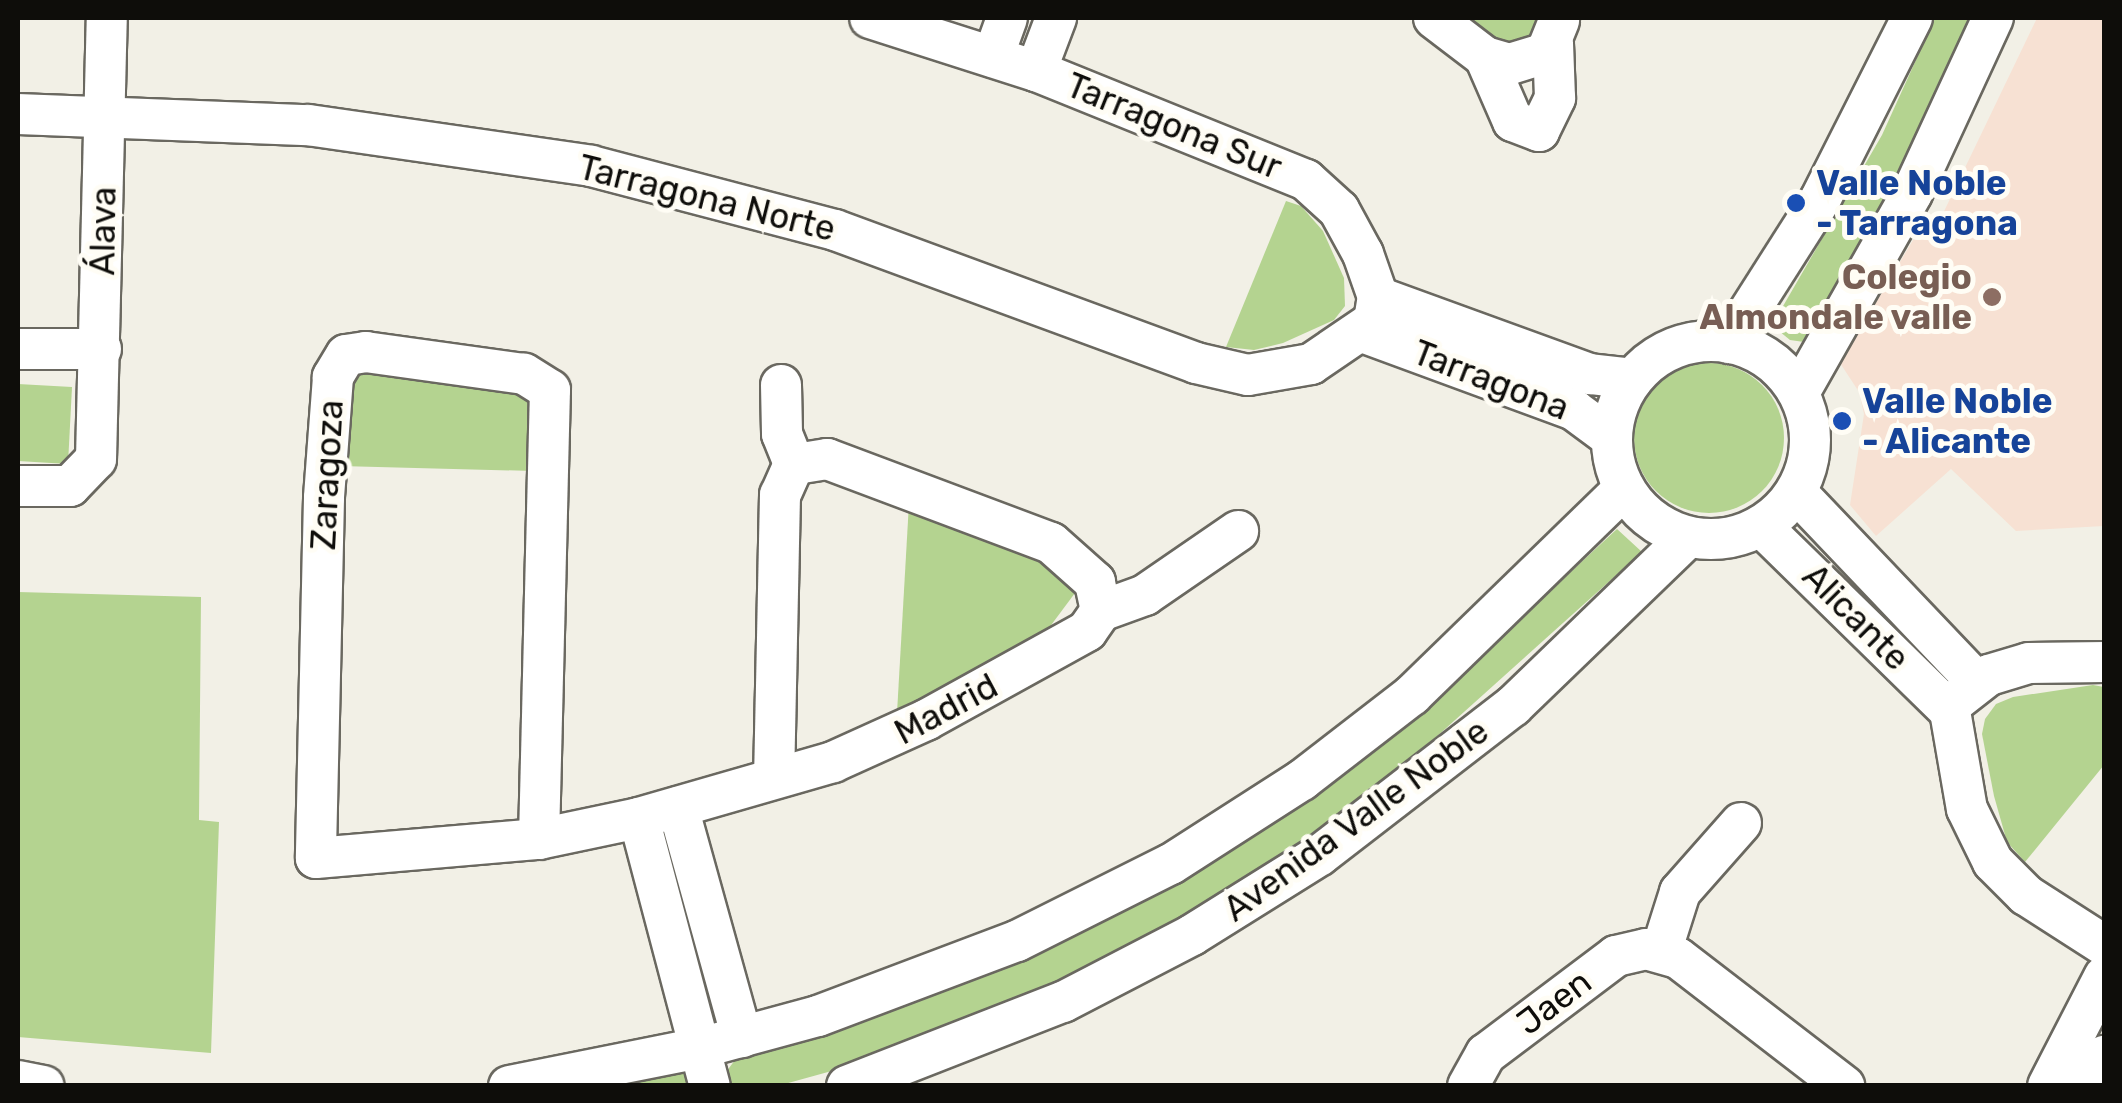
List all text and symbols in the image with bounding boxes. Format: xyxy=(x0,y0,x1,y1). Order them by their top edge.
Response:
street label: Tarragona Sur xyxy=(1060,64,1288,188)
street label: Tarragona Norte xyxy=(574,146,840,250)
place label: Valle Noble - Tarragona xyxy=(1816,162,2019,244)
street label: Álava xyxy=(81,186,125,276)
marker: Valle Noble - Tarragona xyxy=(1785,192,1807,214)
place label: Colegio Almondale valle xyxy=(1699,256,1972,338)
marker: Colegio Almondale valle xyxy=(1981,286,2003,308)
street label: Tarragona xyxy=(1407,331,1575,429)
place label: Valle Noble - Alicante xyxy=(1862,380,2053,462)
street label: Zaragoza xyxy=(302,399,352,551)
marker: Valle Noble - Alicante xyxy=(1831,410,1853,432)
street label: Alicante xyxy=(1794,555,1918,679)
street label: Madrid xyxy=(887,665,1005,753)
street label: Avenida Valle Noble xyxy=(1215,710,1497,930)
street label: Jaen xyxy=(1509,961,1599,1043)

